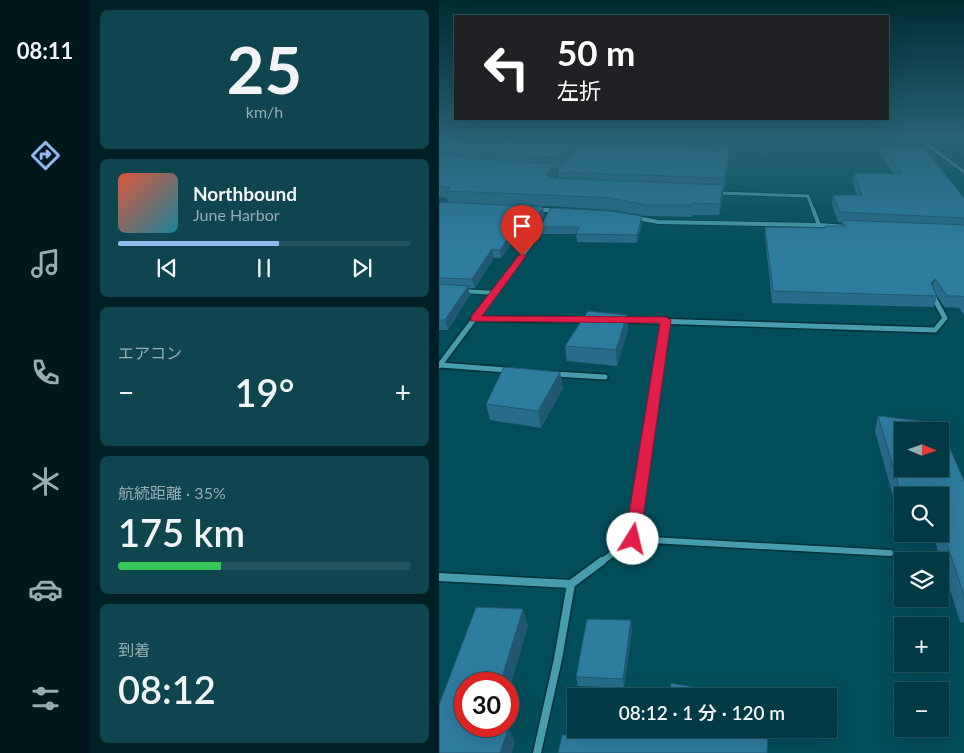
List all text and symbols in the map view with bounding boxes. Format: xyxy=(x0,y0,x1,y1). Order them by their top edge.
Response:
text: 25 xyxy=(227,30,302,108)
text: 50 m xyxy=(557,31,635,73)
icon: left xyxy=(474,35,539,100)
text: 08:11 xyxy=(17,37,73,64)
text: 左折 xyxy=(557,77,601,104)
text: km/h xyxy=(246,102,283,121)
icon: directions xyxy=(28,138,63,173)
text: Northbound xyxy=(193,182,297,205)
text: June Harbor xyxy=(193,205,280,224)
pin xyxy=(501,205,543,256)
icon: arrive xyxy=(508,212,536,240)
icon: music xyxy=(28,246,63,281)
icon: previous xyxy=(153,254,181,282)
icon: pause xyxy=(250,254,278,282)
icon: next xyxy=(348,254,376,282)
text: エアコン xyxy=(118,343,182,362)
icon: phone xyxy=(28,355,63,390)
text: 19° xyxy=(235,369,294,415)
text: − xyxy=(118,375,134,409)
text: + xyxy=(395,375,411,409)
north arrow xyxy=(894,422,949,478)
map controls xyxy=(894,422,949,737)
icon: climate xyxy=(28,464,63,499)
text: 航続距離 · 35% xyxy=(118,483,226,502)
button: search xyxy=(894,487,949,542)
text: 175 km xyxy=(118,509,245,555)
position arrow xyxy=(606,512,658,564)
button: layers xyxy=(894,552,949,607)
icon: car xyxy=(28,572,63,607)
button: + xyxy=(894,617,949,672)
text: 到着 xyxy=(118,640,150,659)
text: 08:12 xyxy=(118,666,216,712)
speed limit sign: 30 xyxy=(454,672,519,737)
icon: filters xyxy=(28,681,63,716)
button: − xyxy=(894,682,949,737)
text: 08:12 · 1 分 · 120 m xyxy=(619,701,785,724)

